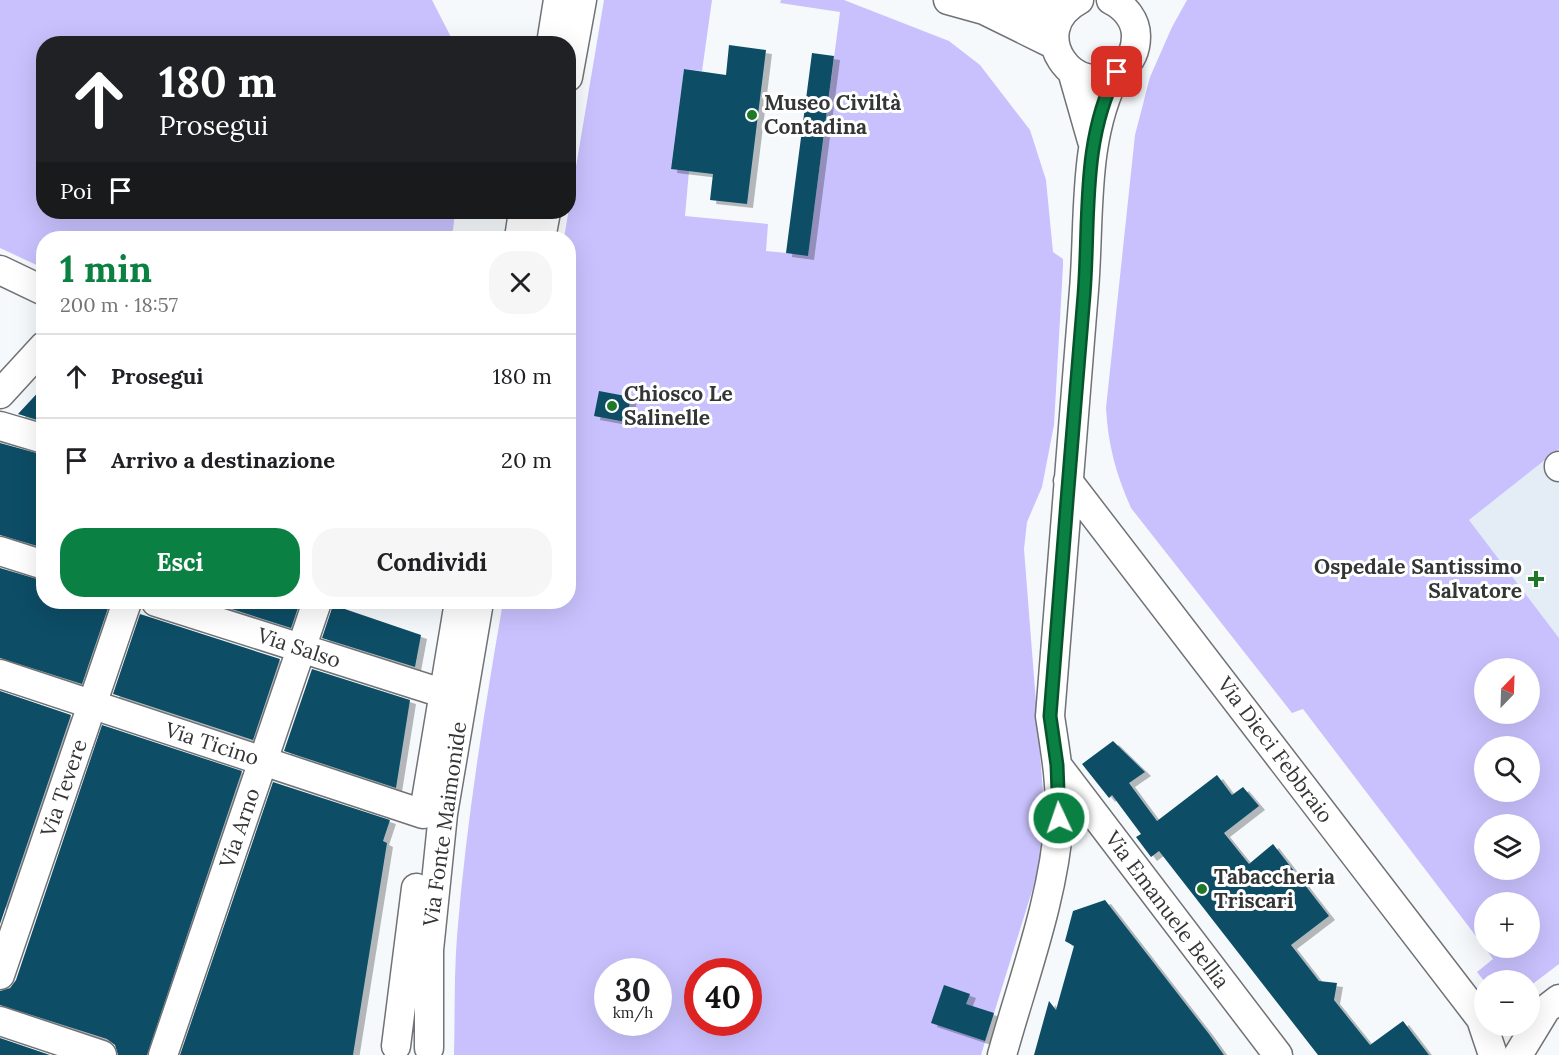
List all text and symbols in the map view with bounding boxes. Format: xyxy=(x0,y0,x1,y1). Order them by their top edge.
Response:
pin xyxy=(1091,46,1142,97)
text: 180 m xyxy=(159,55,276,109)
icon: arrive xyxy=(1100,55,1133,88)
icon: ahead xyxy=(60,60,138,138)
place label: Museo Civiltà Contadina xyxy=(764,89,901,140)
text: Prosegui xyxy=(159,108,268,142)
marker: Museo Civiltà Contadina xyxy=(745,108,759,122)
icon: arrive xyxy=(104,174,137,207)
text: Poi xyxy=(60,177,92,205)
text: 1 min xyxy=(60,246,152,292)
button: close xyxy=(489,251,552,314)
text: 200 m · 18:57 xyxy=(60,292,178,317)
icon: ahead xyxy=(60,360,93,393)
text: Prosegui xyxy=(111,362,203,390)
text: 180 m xyxy=(493,362,552,390)
place label: Chiosco Le Salinelle xyxy=(624,380,733,431)
marker: Chiosco Le Salinelle xyxy=(605,399,619,413)
icon: arrive xyxy=(60,444,93,477)
text: Arrivo a destinazione xyxy=(111,446,335,474)
text: 20 m xyxy=(501,446,552,474)
button: Esci xyxy=(60,528,300,597)
button: Condividi xyxy=(312,528,552,597)
place label: Ospedale Santissimo Salvatore xyxy=(1314,553,1522,604)
marker: Ospedale Santissimo Salvatore xyxy=(1527,570,1545,588)
street label: Via Salso xyxy=(253,621,344,674)
north arrow xyxy=(1474,658,1540,724)
map controls xyxy=(1474,658,1540,1036)
street label: Via Dieci Febbraio xyxy=(1211,670,1339,828)
street label: Via Ticino xyxy=(161,715,263,771)
street label: Via Fonte Maimonide xyxy=(417,720,472,929)
street label: Via Tevere xyxy=(34,735,93,841)
button: search xyxy=(1474,736,1540,802)
street label: Via Arno xyxy=(213,784,266,872)
position arrow xyxy=(1027,786,1091,850)
button: layers xyxy=(1474,814,1540,880)
street label: Via Emanuele Bellia xyxy=(1099,825,1236,994)
place label: Tabaccheria Triscari xyxy=(1214,863,1335,914)
marker: Tabaccheria Triscari xyxy=(1195,882,1209,896)
button: + xyxy=(1474,892,1540,958)
speed limit sign: 40 xyxy=(684,958,762,1036)
button: − xyxy=(1474,970,1540,1036)
text: 30 xyxy=(615,971,651,1009)
text: km/h xyxy=(613,1003,653,1022)

